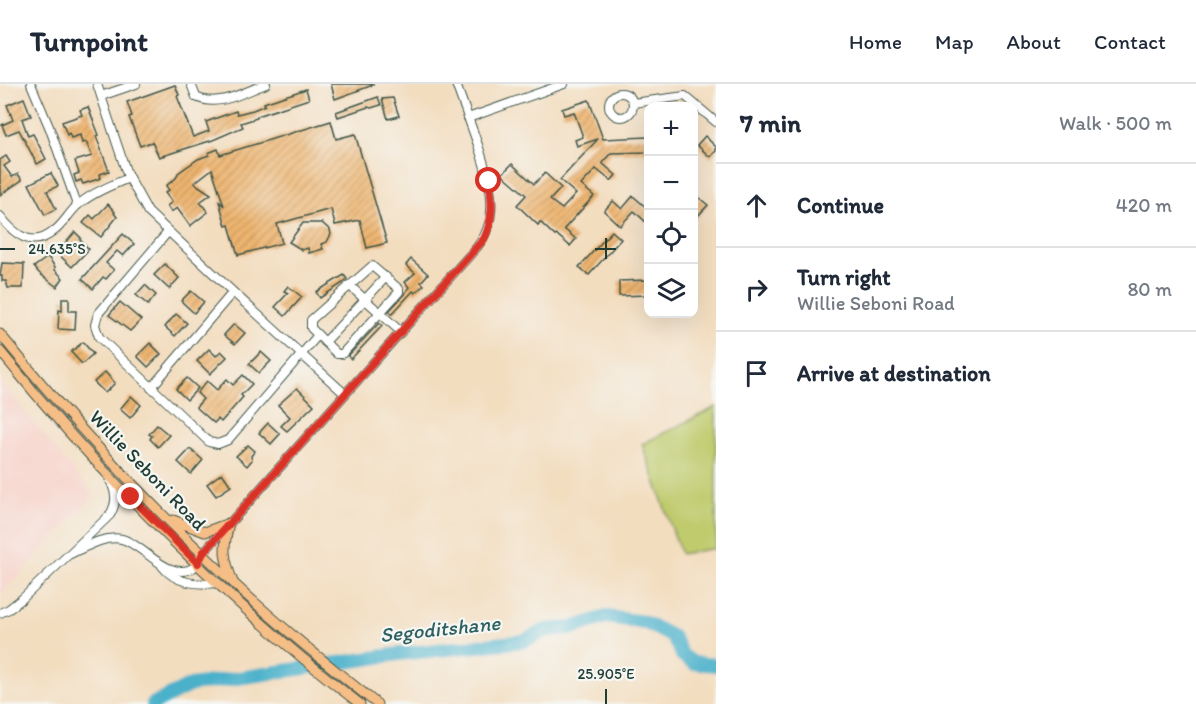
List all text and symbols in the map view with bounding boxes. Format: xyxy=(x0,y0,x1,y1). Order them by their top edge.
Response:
text: Turnpoint xyxy=(30,24,148,58)
text: Home xyxy=(849,29,902,54)
text: Map xyxy=(935,29,974,54)
text: About xyxy=(1007,29,1061,54)
text: Contact xyxy=(1094,29,1166,54)
map controls xyxy=(644,102,698,318)
button: + xyxy=(644,102,698,156)
text: 7 min xyxy=(740,107,801,139)
text: Walk · 500 m xyxy=(1059,111,1172,135)
button: − xyxy=(644,156,698,210)
route start xyxy=(475,167,501,193)
icon: ahead xyxy=(740,189,773,222)
text: Continue xyxy=(797,192,884,219)
text: 420 m xyxy=(1116,193,1172,217)
button: locate xyxy=(644,210,698,264)
text: 24.635°S xyxy=(28,240,86,258)
button: layers xyxy=(644,264,698,318)
text: Turn right xyxy=(797,264,891,291)
icon: right xyxy=(740,273,773,306)
text: 80 m xyxy=(1127,277,1172,301)
text: Willie Seboni Road xyxy=(797,291,955,315)
icon: arrive xyxy=(740,357,773,390)
text: Arrive at destination xyxy=(797,360,991,387)
street label: Willie Seboni Road xyxy=(85,405,212,535)
route end xyxy=(117,483,143,509)
water label: Segoditshane xyxy=(379,610,502,647)
text: 25.905°E xyxy=(577,665,635,683)

